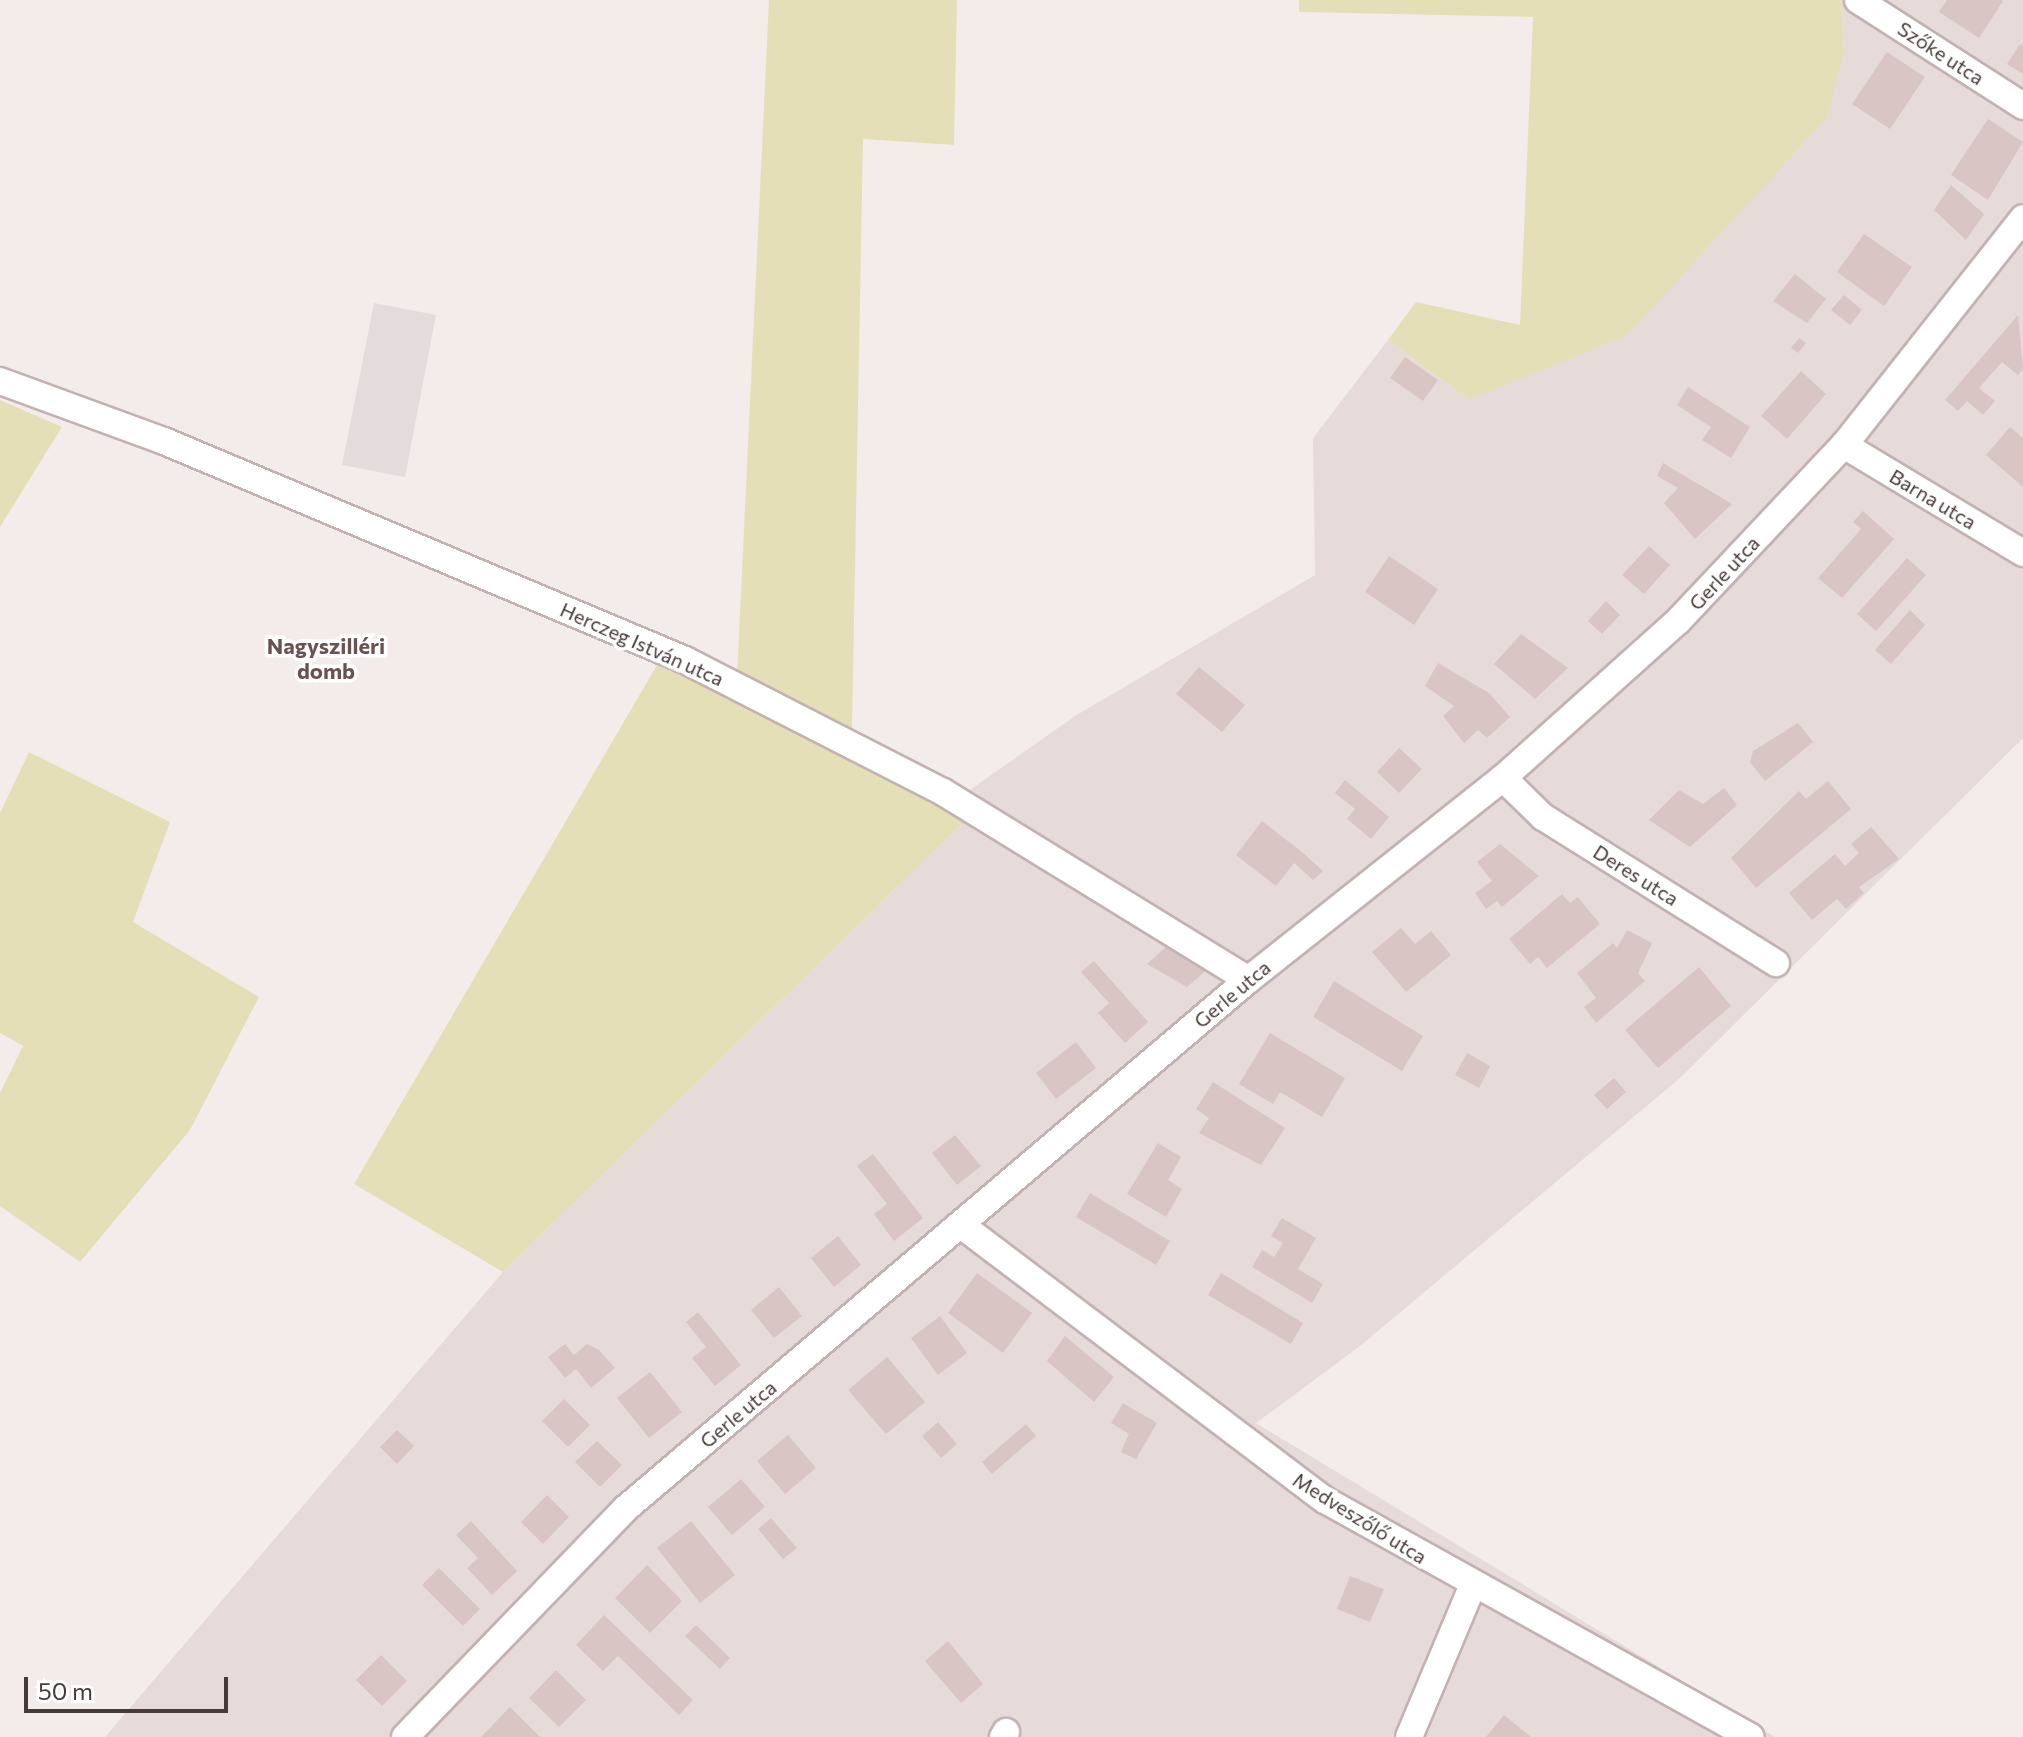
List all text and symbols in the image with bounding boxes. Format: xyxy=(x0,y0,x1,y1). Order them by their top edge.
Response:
street label: Szőke utca xyxy=(1893,16,1989,90)
street label: Barna utca xyxy=(1885,464,1981,534)
street label: Gerle utca xyxy=(1684,531,1764,615)
street label: Herczeg István utca xyxy=(557,597,727,691)
district label: Nagyszilléri domb xyxy=(267,632,385,684)
street label: Deres utca xyxy=(1589,839,1683,911)
street label: Gerle utca xyxy=(1189,955,1275,1033)
street label: Gerle utca xyxy=(695,1375,781,1453)
street label: Medveszőlő utca xyxy=(1289,1467,1431,1569)
scale bar xyxy=(28,1661,232,1711)
text: 50 m xyxy=(38,1676,93,1705)

